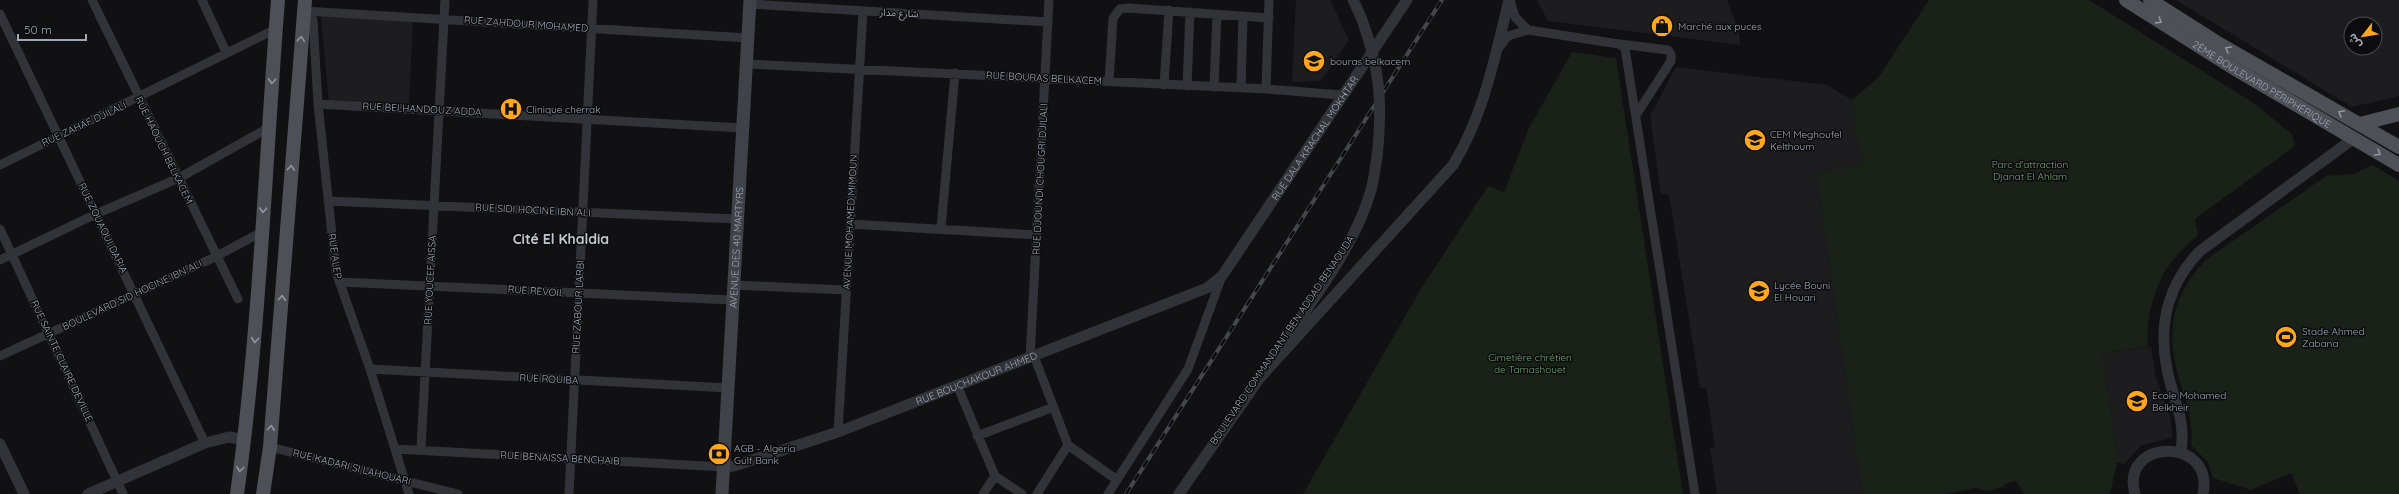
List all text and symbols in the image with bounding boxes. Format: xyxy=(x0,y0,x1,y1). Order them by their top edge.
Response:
street label: شارع مدار xyxy=(878,5,919,22)
street label: RUE ZAHDOUR MOHAMED xyxy=(463,13,589,35)
shop icon: Marché aux puces xyxy=(1649,13,1675,39)
scale bar xyxy=(18,16,86,42)
one-way arrow xyxy=(2155,16,2162,24)
north arrow xyxy=(2343,16,2383,56)
place label: Marché aux puces xyxy=(1678,20,1762,33)
text: 50 m xyxy=(24,22,52,37)
text: ش xyxy=(2345,31,2364,51)
one-way arrow xyxy=(296,36,305,42)
street label: 2ÈME BOULEVARD PÉRIPHÉRIQUE xyxy=(2191,37,2334,131)
one-way arrow xyxy=(2225,46,2232,53)
school or university icon: bouras belkacem xyxy=(1301,48,1327,74)
place label: bouras belkacem xyxy=(1330,55,1410,68)
street label: RUE BOURAS BELKACEM xyxy=(986,68,1102,88)
street label: RUE DALA KRACHAL MOKHTAR xyxy=(1268,73,1361,203)
one-way arrow xyxy=(267,78,276,84)
street label: RUE HAOUCH BELKACEM xyxy=(132,94,196,206)
hospital icon: Clinique cherrak xyxy=(498,96,524,122)
street label: RUE ZAHAF DJILALI xyxy=(40,99,128,149)
street label: RUE BELHANDOUZ ADDA xyxy=(362,99,482,119)
place label: Clinique cherrak xyxy=(526,103,601,116)
street label: RUE DJOUNDI CHOUGRI DJILALI xyxy=(1030,103,1050,255)
one-way arrow xyxy=(2338,111,2345,118)
school or university icon: CEM Meghoufel Kelthoum xyxy=(1742,127,1768,153)
place label: CEM Meghoufel Kelthoum xyxy=(1770,128,1842,153)
one-way arrow xyxy=(2374,149,2381,156)
street label: AVENUE MOHAMED MIMOUN xyxy=(840,154,860,290)
park label: Parc d'attraction Djanat El Ahlam xyxy=(1992,158,2068,183)
one-way arrow xyxy=(286,165,295,171)
street label: RUE ZOUAOUI DARIA xyxy=(75,181,131,276)
street label: AVENUE DES 40 MARTYRS xyxy=(726,186,746,308)
street label: RUE SIDI HOCINE IBN ALI xyxy=(475,200,591,220)
one-way arrow xyxy=(259,207,268,214)
district label: Cité El Khaldia xyxy=(513,230,609,248)
street label: BOULEVARD COMMANDANT BEN ADDAD BENAOUDA xyxy=(1207,232,1357,447)
street label: RUE ALEP xyxy=(325,233,345,280)
street label: RUE YOUCEF AISSA xyxy=(421,234,439,325)
street label: BOULEVARD SID HOCINE IBN ALI xyxy=(60,257,204,333)
street label: RUE ZABOUR LARBI xyxy=(569,260,587,354)
school or university icon: Lycée Bouni El Houari xyxy=(1746,278,1772,304)
place label: Lycée Bouni El Houari xyxy=(1774,279,1830,304)
street label: RUE REVOIL xyxy=(507,283,565,300)
one-way arrow xyxy=(277,295,286,301)
street label: RUE SAINTE CLAIRE DEVILLE xyxy=(28,298,96,424)
sports icon: Stade Ahmed Zabana xyxy=(2273,324,2299,350)
place label: Stade Ahmed Zabana xyxy=(2302,325,2365,350)
one-way arrow xyxy=(251,337,260,343)
street label: RUE BOUCHAKOUR AHMED xyxy=(914,348,1039,408)
park label: Cimetière chrétien de Tamashouet xyxy=(1488,351,1572,376)
street label: RUE ROUIBA xyxy=(519,371,579,387)
school or university icon: Ecole Mohamed Belkheir xyxy=(2124,388,2150,414)
place label: Ecole Mohamed Belkheir xyxy=(2152,389,2226,414)
one-way arrow xyxy=(267,425,276,431)
bank icon: AGB - Algeria Gulf Bank xyxy=(706,441,732,467)
place label: AGB - Algeria Gulf Bank xyxy=(734,442,796,467)
street label: RUE KADARI SI LAHOUARI xyxy=(292,446,412,488)
street label: RUE BENAISSA BENCHAIB xyxy=(500,448,621,468)
one-way arrow xyxy=(236,466,245,472)

